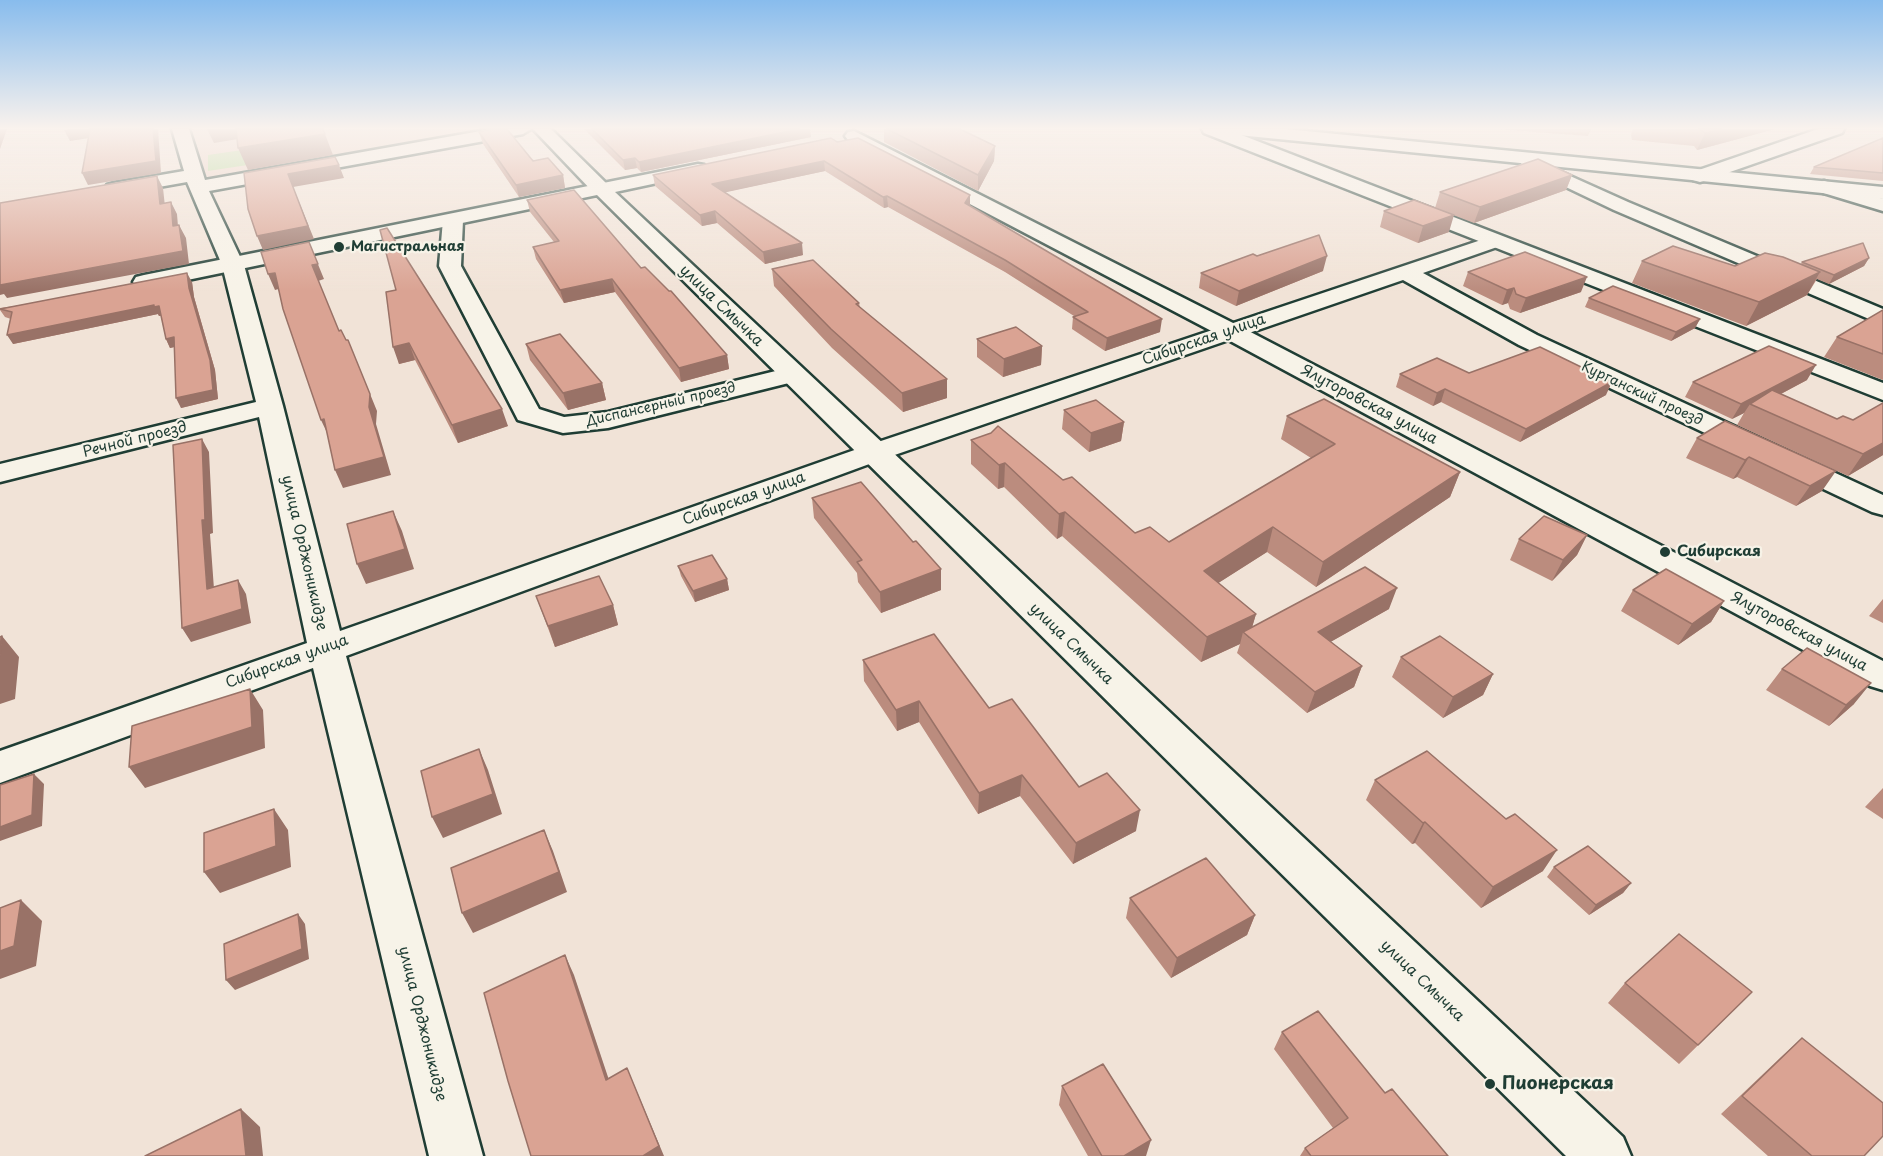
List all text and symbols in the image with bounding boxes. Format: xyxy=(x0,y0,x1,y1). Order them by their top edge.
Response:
place label: Магистральная xyxy=(351,239,464,255)
marker: Магистральная xyxy=(332,240,346,254)
street label: улица Смычка xyxy=(675,262,767,350)
street label: Сибирская улица xyxy=(1140,310,1268,370)
street label: Курганский проезд xyxy=(1579,358,1705,430)
street label: Ялуторовская улица xyxy=(1298,361,1440,449)
street label: Диспансерный проезд xyxy=(584,380,738,430)
street label: Речной проезд xyxy=(81,418,189,462)
street label: Сибирская улица xyxy=(680,468,808,530)
street label: улица Орджоникидзе xyxy=(277,473,331,633)
place label: Сибирская xyxy=(1677,543,1761,561)
marker: Сибирская xyxy=(1658,545,1672,559)
street label: Ялуторовская улица xyxy=(1728,588,1870,676)
street label: улица Смычка xyxy=(1025,600,1117,688)
street label: Сибирская улица xyxy=(223,631,351,693)
street label: улица Смычка xyxy=(1376,937,1468,1025)
street label: улица Орджоникидзе xyxy=(394,945,450,1103)
place label: Пионерская xyxy=(1502,1073,1614,1095)
marker: Пионерская xyxy=(1483,1077,1497,1091)

